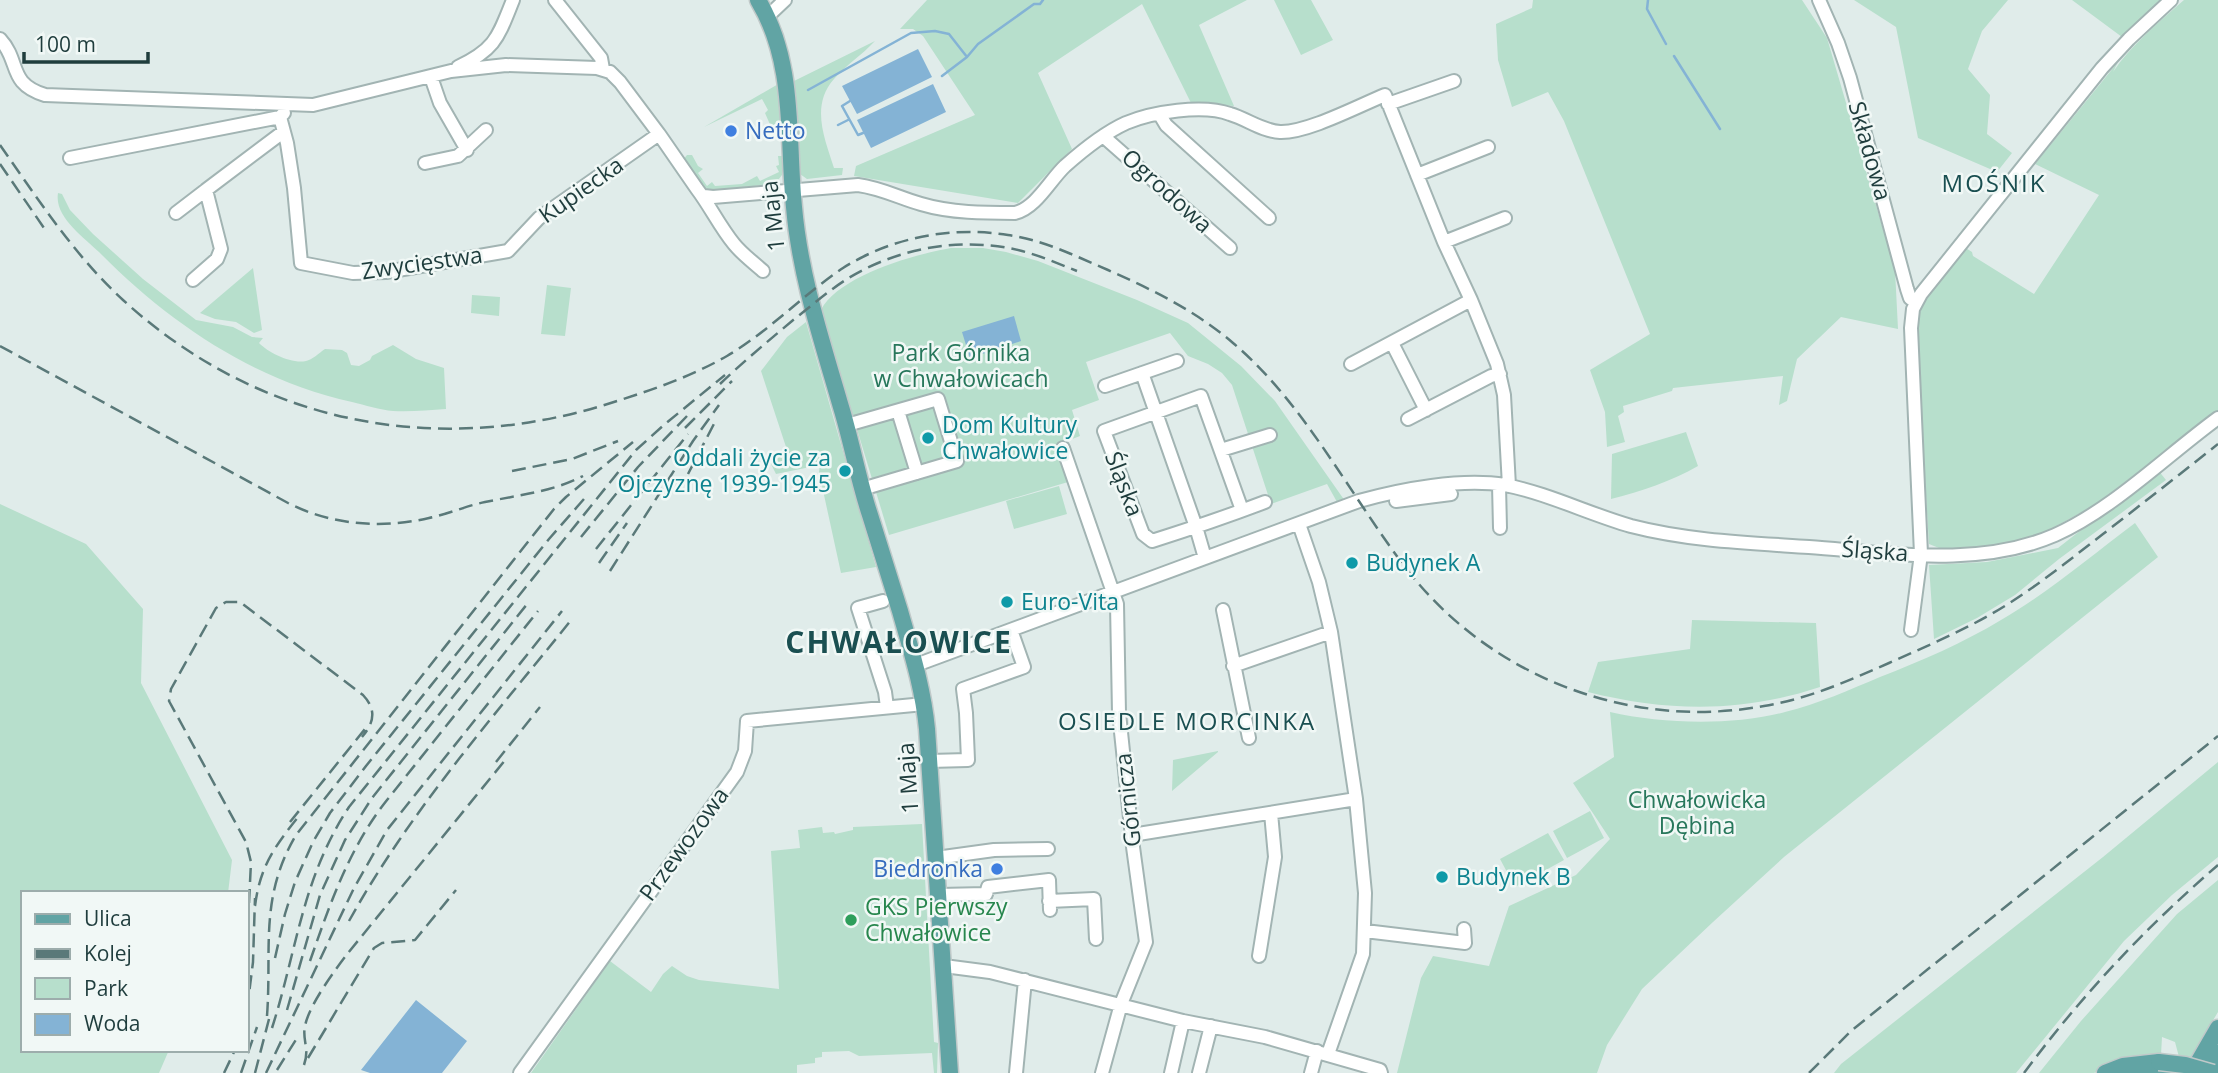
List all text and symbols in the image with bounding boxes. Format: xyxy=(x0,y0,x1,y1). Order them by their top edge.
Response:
scale bar xyxy=(24,21,149,65)
text: 100 m xyxy=(35,30,96,58)
street label: Składowa xyxy=(1842,97,1900,204)
place label: Netto xyxy=(745,114,805,146)
marker: Netto xyxy=(723,123,739,139)
street label: Ogrodowa xyxy=(1115,141,1220,240)
street label: Kupiecka xyxy=(532,148,629,230)
district label: MOŚNIK xyxy=(1942,166,2046,199)
street label: 1 Maja xyxy=(752,179,792,253)
street label: Zwycięstwa xyxy=(359,238,485,286)
park label: Park Górnika w Chwałowicach xyxy=(873,336,1049,394)
place label: Dom Kultury Chwałowice xyxy=(942,408,1077,466)
marker: Dom Kultury Chwałowice xyxy=(920,430,936,446)
place label: Oddali życie za Ojczyznę 1939-1945 xyxy=(618,441,831,499)
street label: Śląska xyxy=(1098,447,1152,521)
marker: Oddali życie za Ojczyznę 1939-1945 xyxy=(837,463,853,479)
street label: Śląska xyxy=(1841,532,1910,568)
place label: Budynek A xyxy=(1366,546,1481,578)
marker: Budynek A xyxy=(1344,555,1360,571)
place label: Euro-Vita xyxy=(1021,585,1119,617)
marker: Euro-Vita xyxy=(999,594,1015,610)
district label: CHWAŁOWICE xyxy=(785,621,1013,662)
district label: OSIEDLE MORCINKA xyxy=(1058,704,1316,737)
street label: 1 Maja xyxy=(889,741,925,815)
street label: Górnicza xyxy=(1106,751,1148,849)
street label: Przewozowa xyxy=(631,780,735,907)
park label: Chwałowicka Dębina xyxy=(1628,783,1766,841)
place label: Biedronka xyxy=(873,852,983,884)
place label: Budynek B xyxy=(1456,860,1571,892)
marker: Biedronka xyxy=(989,861,1005,877)
marker: Budynek B xyxy=(1434,869,1450,885)
place label: GKS Pierwszy Chwałowice xyxy=(865,890,1008,948)
legend xyxy=(21,891,248,1052)
text: Ulica xyxy=(84,904,132,932)
marker: GKS Pierwszy Chwałowice xyxy=(843,912,859,928)
text: Kolej xyxy=(84,939,132,967)
text: Park xyxy=(84,974,128,1002)
text: Woda xyxy=(84,1009,141,1037)

